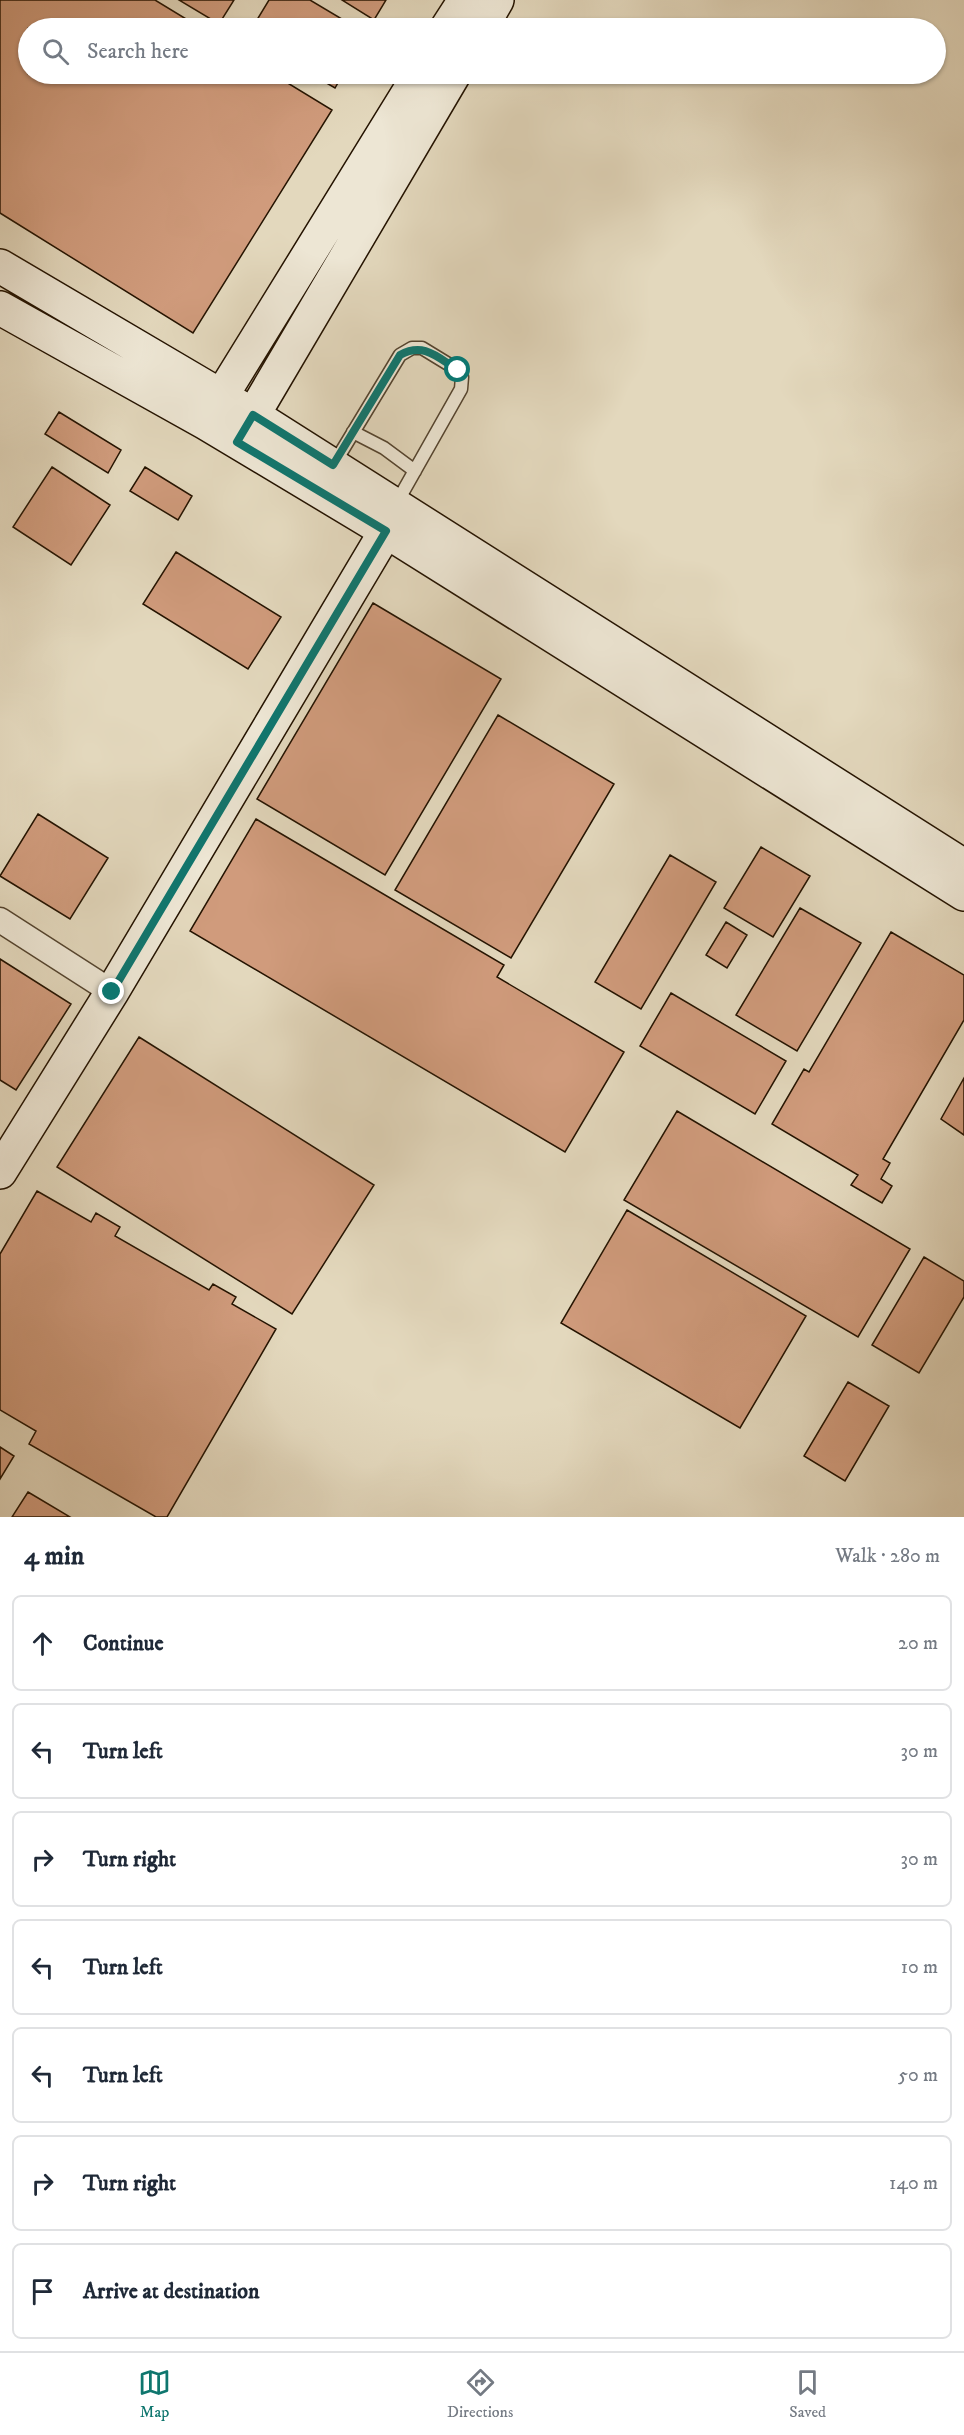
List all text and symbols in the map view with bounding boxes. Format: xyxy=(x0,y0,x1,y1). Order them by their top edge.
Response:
search box xyxy=(18,18,946,84)
icon: search xyxy=(39,35,72,68)
text: Search here xyxy=(87,38,189,65)
route start xyxy=(444,356,470,382)
route end xyxy=(98,978,124,1004)
text: 4 min xyxy=(24,1540,84,1573)
text: Walk · 280 m xyxy=(835,1544,940,1569)
icon: ahead xyxy=(26,1627,59,1660)
text: Continue xyxy=(83,1630,164,1657)
text: 20 m xyxy=(898,1631,938,1656)
icon: left xyxy=(26,1735,59,1768)
text: Turn left xyxy=(83,1738,163,1765)
text: 30 m xyxy=(900,1739,938,1764)
icon: right xyxy=(26,1843,59,1876)
text: Turn right xyxy=(83,1846,176,1873)
text: 30 m xyxy=(900,1847,938,1872)
icon: left xyxy=(26,1951,59,1984)
text: Turn left xyxy=(83,1954,163,1981)
text: 10 m xyxy=(901,1955,938,1980)
icon: left xyxy=(26,2059,59,2092)
text: Turn left xyxy=(83,2062,163,2089)
text: 50 m xyxy=(898,2063,938,2088)
icon: right xyxy=(26,2167,59,2200)
text: Turn right xyxy=(83,2170,176,2197)
text: 140 m xyxy=(889,2171,938,2196)
icon: arrive xyxy=(26,2275,59,2308)
text: Arrive at destination xyxy=(83,2278,260,2305)
tab: Map xyxy=(138,2366,171,2422)
tab: Directions xyxy=(447,2366,513,2422)
tab: Saved xyxy=(789,2366,826,2422)

